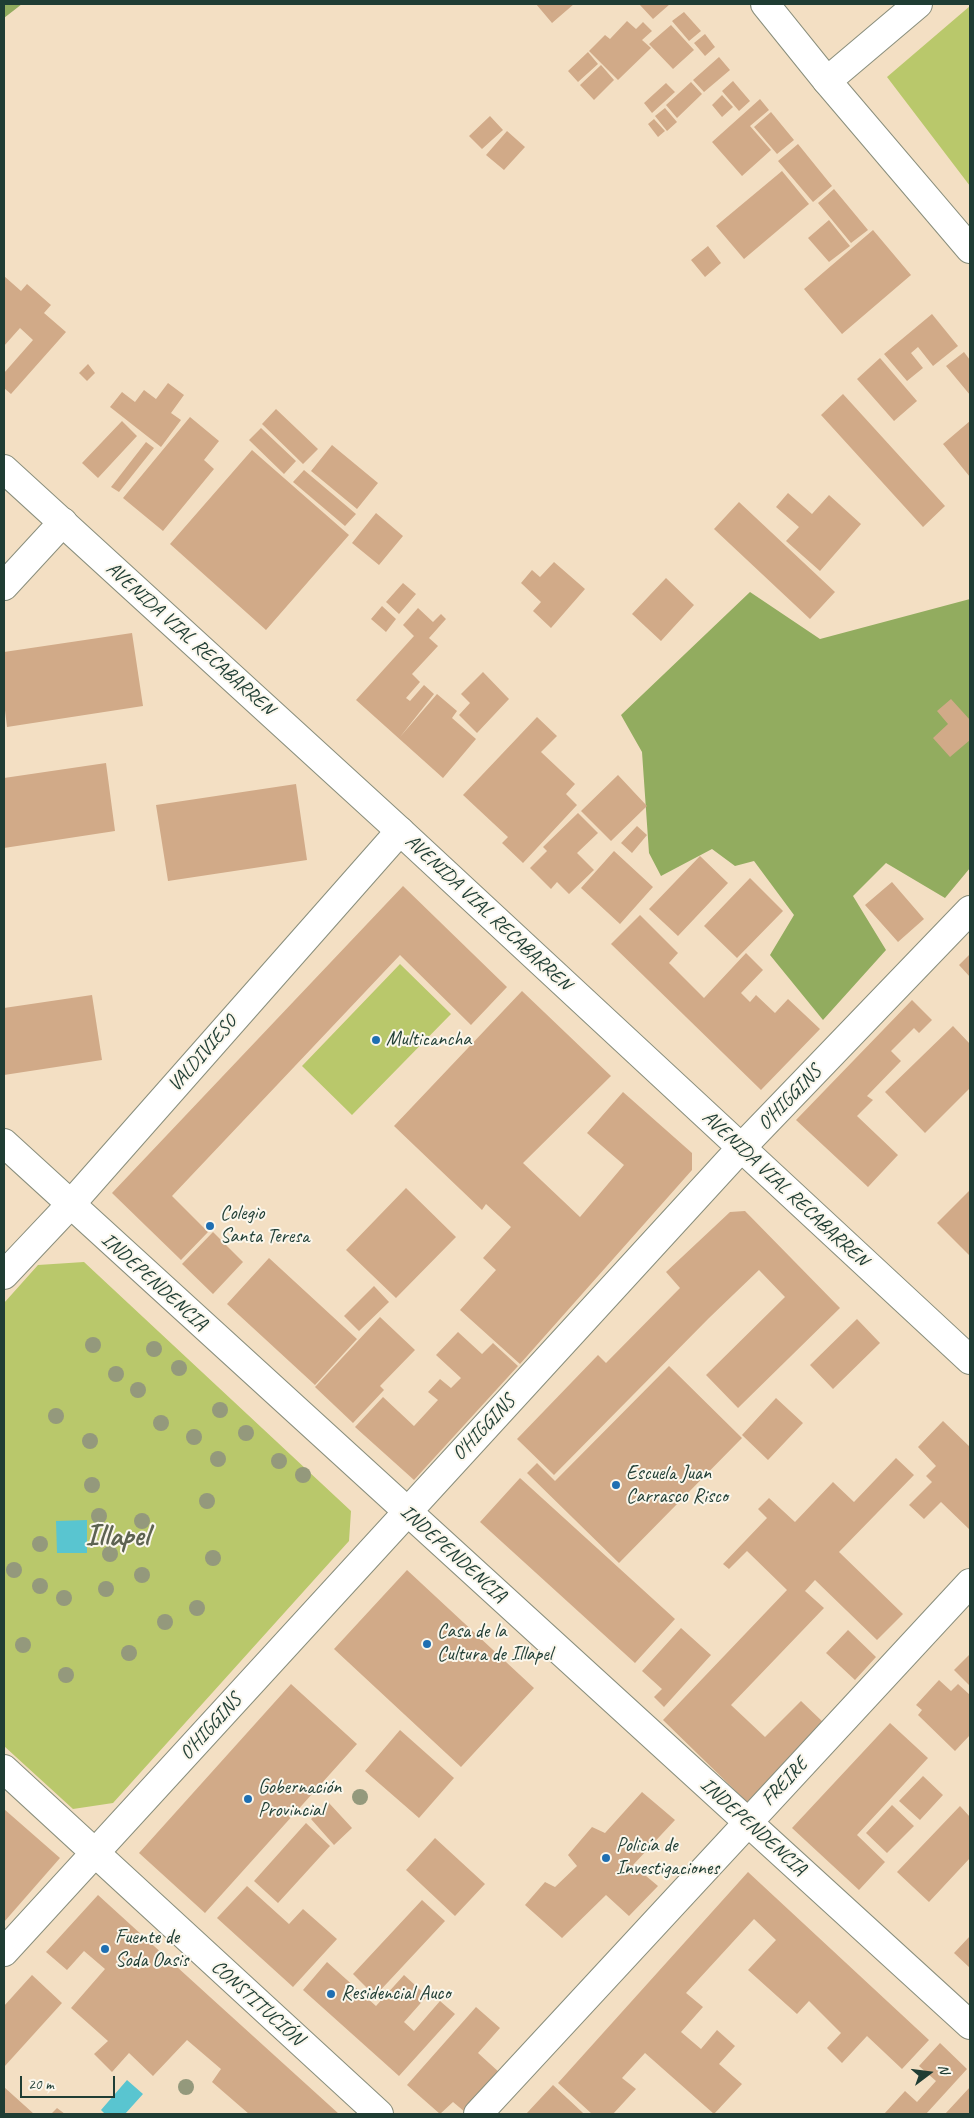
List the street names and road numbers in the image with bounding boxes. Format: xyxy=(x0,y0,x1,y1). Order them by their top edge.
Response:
street label: AVENIDA VIAL RECABARREN xyxy=(101,557,279,721)
street label: AVENIDA VIAL RECABARREN xyxy=(400,830,576,996)
street label: VALDIVIESO xyxy=(163,1011,243,1097)
street label: O'HIGGINS xyxy=(753,1060,827,1136)
street label: AVENIDA VIAL RECABARREN xyxy=(697,1106,873,1272)
street label: INDEPENDENCIA xyxy=(96,1228,212,1336)
street label: O'HIGGINS xyxy=(447,1390,521,1466)
street label: INDEPENDENCIA xyxy=(395,1500,511,1608)
street label: O'HIGGINS xyxy=(175,1689,247,1765)
street label: FREIRE xyxy=(757,1753,813,1811)
street label: INDEPENDENCIA xyxy=(695,1773,811,1881)
street label: CONSTITUCIÓN xyxy=(206,1955,308,2051)

